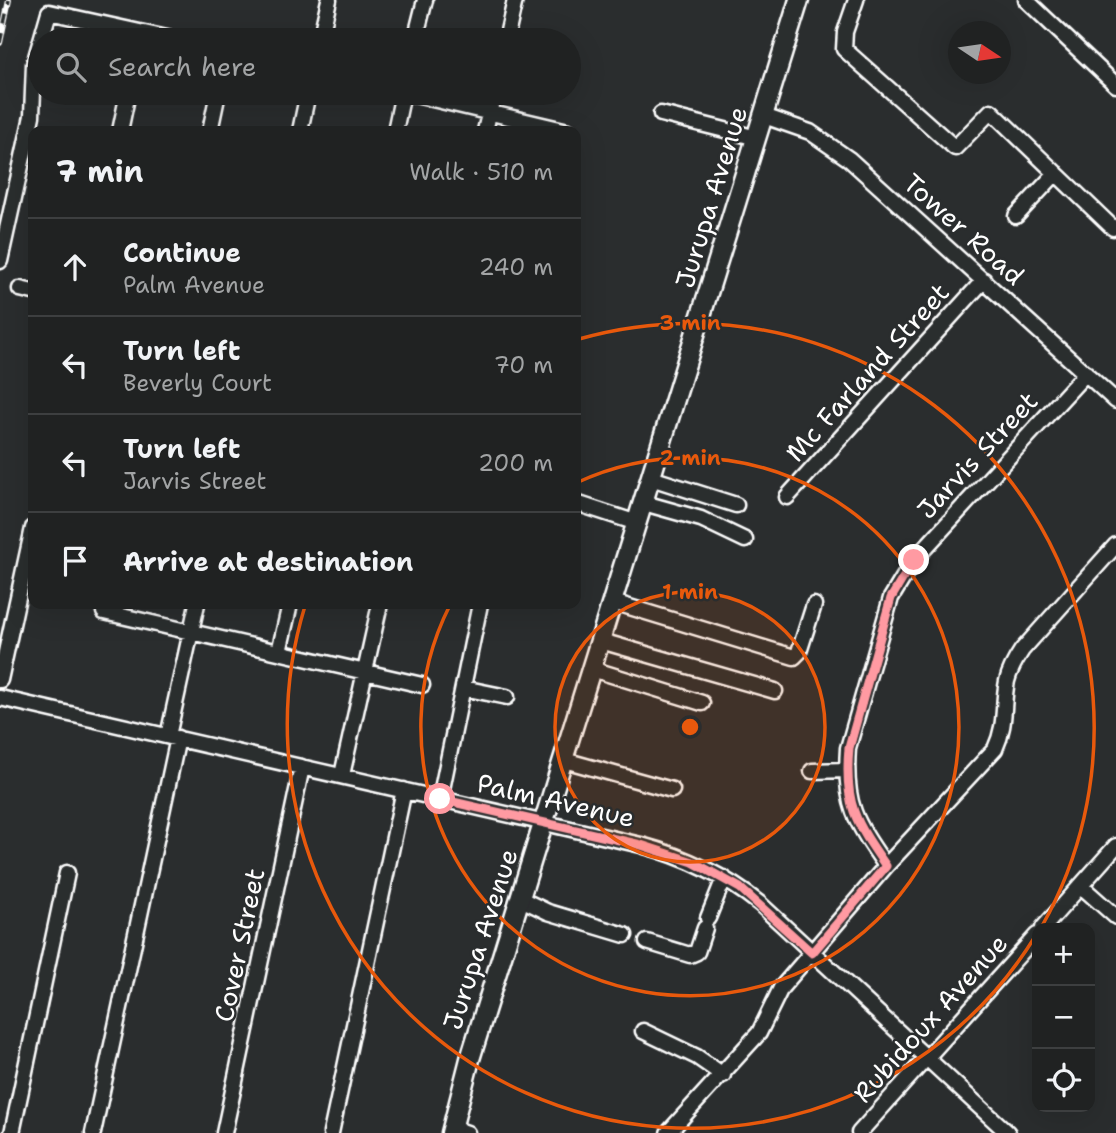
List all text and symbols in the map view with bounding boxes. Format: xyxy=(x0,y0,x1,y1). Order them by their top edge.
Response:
north arrow xyxy=(948,21,1011,84)
search box xyxy=(28,28,581,105)
icon: search xyxy=(52,48,90,86)
text: Search here xyxy=(108,49,257,84)
street label: Jurupa Avenue xyxy=(667,102,755,292)
text: 7 min xyxy=(56,151,143,192)
text: Walk · 510 m xyxy=(409,157,553,187)
street label: Tower Road xyxy=(896,165,1032,293)
text: Continue xyxy=(123,235,241,270)
icon: ahead xyxy=(56,248,94,286)
text: 240 m xyxy=(479,252,553,282)
text: Palm Avenue xyxy=(123,270,265,300)
street label: Mc Farland Street xyxy=(777,275,957,469)
text: 3 min xyxy=(659,309,721,337)
text: Turn left xyxy=(123,333,240,368)
icon: left xyxy=(56,346,94,384)
text: 70 m xyxy=(494,350,553,380)
text: Beverly Court xyxy=(123,368,272,398)
street label: Jarvis Street xyxy=(909,384,1045,526)
text: Turn left xyxy=(123,431,240,466)
icon: left xyxy=(56,444,94,482)
text: 2 min xyxy=(659,444,721,472)
text: 200 m xyxy=(478,448,553,478)
text: Jarvis Street xyxy=(123,466,267,496)
icon: arrive xyxy=(56,542,94,580)
text: Arrive at destination xyxy=(123,544,413,579)
route end xyxy=(898,544,929,575)
text: 1 min xyxy=(662,578,718,606)
centre of rings xyxy=(678,715,702,739)
street label: Palm Avenue xyxy=(474,765,638,835)
route start xyxy=(424,783,455,814)
street label: Jurupa Avenue xyxy=(434,844,526,1034)
street label: Cover Street xyxy=(206,865,272,1025)
map controls xyxy=(1032,923,1095,1112)
button: + xyxy=(1032,923,1095,986)
street label: Rubidoux Avenue xyxy=(845,926,1015,1110)
button: − xyxy=(1032,986,1095,1049)
button: locate xyxy=(1032,1049,1095,1112)

